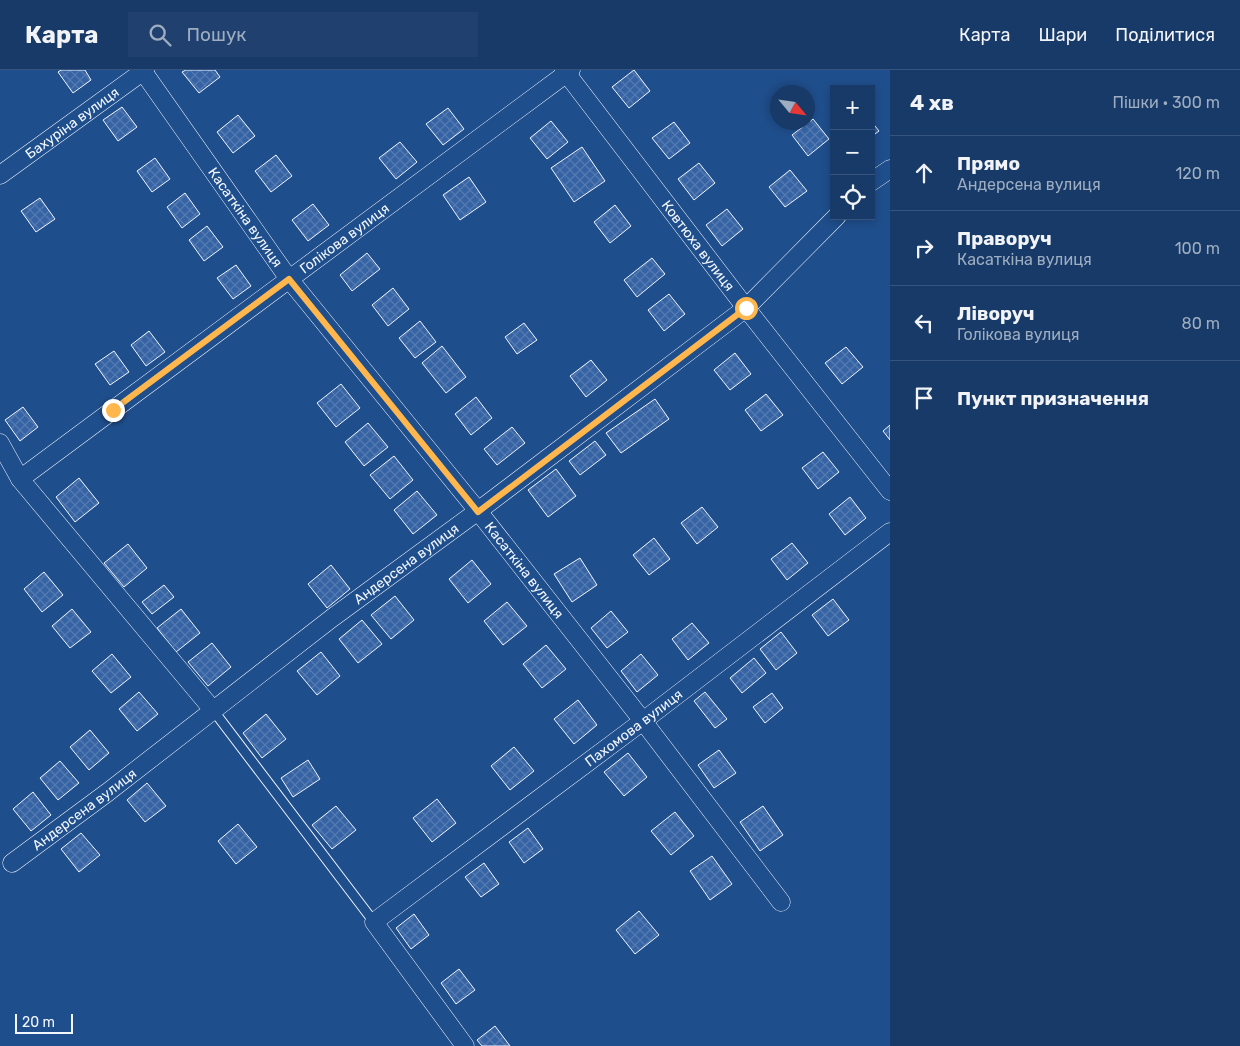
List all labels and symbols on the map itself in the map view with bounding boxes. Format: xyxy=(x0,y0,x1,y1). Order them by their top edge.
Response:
street label: Бахуріна вулиця xyxy=(22,84,122,163)
north arrow xyxy=(770,85,815,130)
street label: Касаткіна вулиця xyxy=(204,164,286,271)
street label: Ковтюха вулиця xyxy=(658,197,738,295)
street label: Голікова вулиця xyxy=(297,200,393,277)
route start xyxy=(735,297,758,320)
route end xyxy=(102,399,125,422)
street label: Касаткіна вулиця xyxy=(481,519,567,622)
street label: Андерсена вулиця xyxy=(351,520,462,608)
street label: Пахомова вулиця xyxy=(582,686,686,770)
street label: Андерсена вулиця xyxy=(29,765,140,854)
scale bar xyxy=(15,1011,72,1034)

